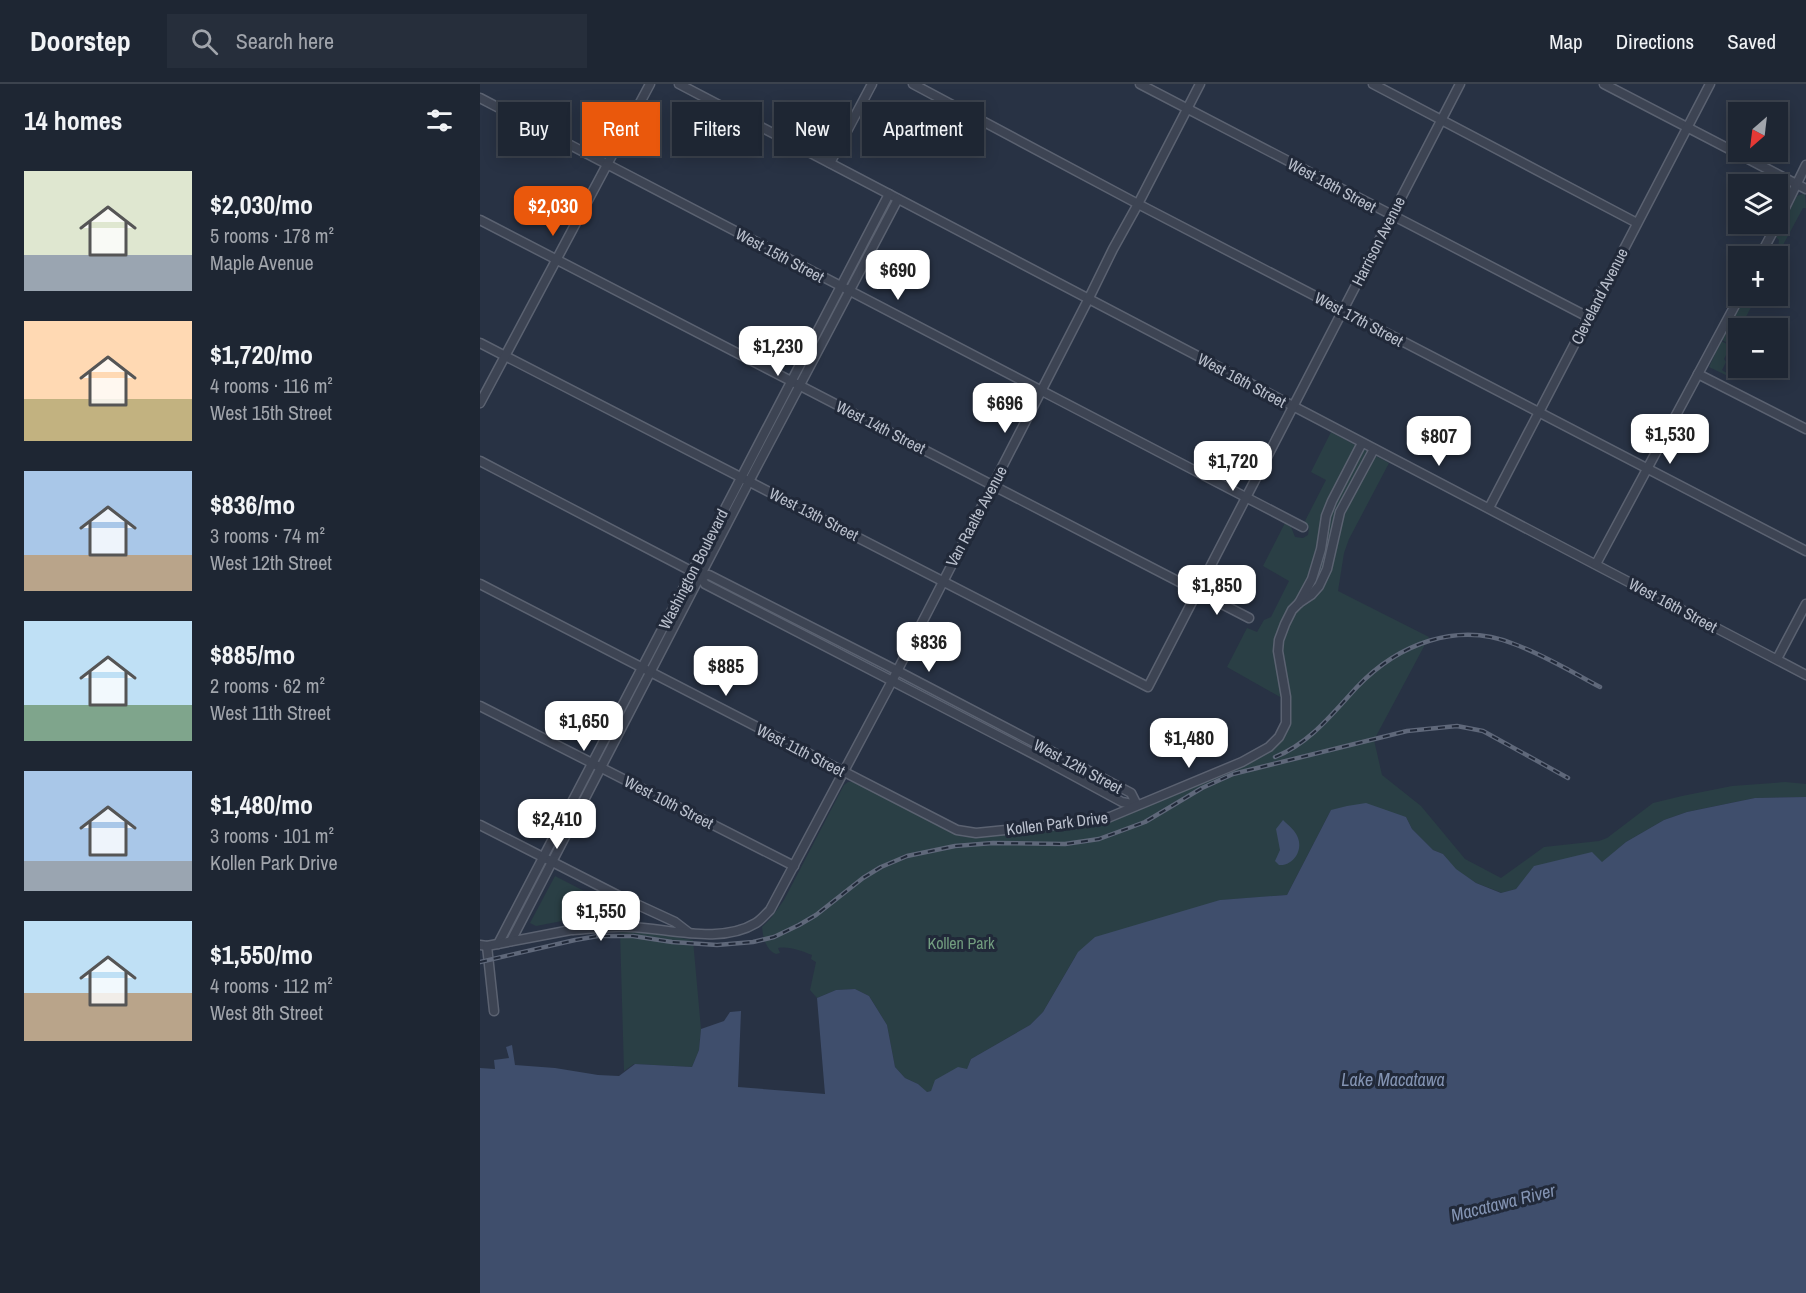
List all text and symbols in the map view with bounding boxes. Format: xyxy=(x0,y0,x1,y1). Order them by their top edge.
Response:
search box xyxy=(167,14,587,68)
text: Doorstep xyxy=(30,22,131,60)
icon: search xyxy=(188,25,221,58)
text: Search here xyxy=(236,26,334,56)
text: Map xyxy=(1549,27,1583,56)
text: Directions xyxy=(1616,27,1694,56)
text: Saved xyxy=(1727,27,1776,56)
chip: Buy xyxy=(498,102,570,156)
chip: Rent xyxy=(582,102,660,156)
chip: Filters xyxy=(672,102,762,156)
chip: New xyxy=(774,102,850,156)
chip: Apartment xyxy=(862,102,984,156)
north arrow xyxy=(1728,102,1788,162)
map controls xyxy=(1728,102,1788,378)
text: 14 homes xyxy=(24,103,122,138)
icon: filters xyxy=(423,104,456,137)
street label: West 18th Street xyxy=(1284,152,1381,218)
button: layers xyxy=(1728,174,1788,234)
pin: $2,030 xyxy=(504,186,602,237)
text: $2,030/mo xyxy=(210,187,313,222)
text: $2,030 xyxy=(528,192,578,219)
street label: Harrison Avenue xyxy=(1346,193,1410,289)
icon: home xyxy=(72,195,144,267)
text: 5 rooms · 178 m² xyxy=(210,222,334,249)
street label: West 15th Street xyxy=(732,222,829,288)
street label: Cleveland Avenue xyxy=(1565,244,1633,348)
button: + xyxy=(1728,246,1788,306)
text: Maple Avenue xyxy=(210,249,314,276)
pin: $690 xyxy=(862,250,934,301)
text: $690 xyxy=(880,256,916,283)
street label: West 17th Street xyxy=(1311,286,1408,352)
button: − xyxy=(1728,318,1788,378)
pin: $1,230 xyxy=(729,326,827,377)
text: $1,230 xyxy=(753,332,803,359)
text: $1,720/mo xyxy=(210,337,313,372)
icon: home xyxy=(72,345,144,417)
street label: West 16th Street xyxy=(1194,347,1291,413)
text: 4 rooms · 116 m² xyxy=(210,372,333,399)
pin: $696 xyxy=(969,383,1041,434)
text: $696 xyxy=(987,389,1023,416)
street label: West 14th Street xyxy=(833,395,930,459)
text: West 15th Street xyxy=(210,399,332,426)
pin: $1,530 xyxy=(1621,414,1719,465)
pin: $807 xyxy=(1403,416,1475,467)
text: $1,530 xyxy=(1645,420,1695,447)
text: $807 xyxy=(1421,422,1457,449)
pin: $1,720 xyxy=(1184,441,1282,492)
text: $1,720 xyxy=(1208,447,1258,474)
street label: Van Raalte Avenue xyxy=(940,462,1012,570)
street label: West 13th Street xyxy=(766,482,863,546)
text: $836/mo xyxy=(210,487,295,522)
icon: home xyxy=(72,495,144,567)
street label: Washington Boulevard xyxy=(653,505,733,633)
text: 3 rooms · 74 m² xyxy=(210,522,325,549)
text: West 12th Street xyxy=(210,549,332,576)
pin: $1,850 xyxy=(1168,565,1266,616)
text: $1,850 xyxy=(1192,571,1242,598)
street label: West 16th Street xyxy=(1625,572,1722,638)
pin: $836 xyxy=(893,622,965,673)
text: $836 xyxy=(911,628,947,655)
text: $885/mo xyxy=(210,637,295,672)
icon: home xyxy=(72,645,144,717)
pin: $885 xyxy=(690,646,762,697)
text: $885 xyxy=(708,652,744,679)
text: 2 rooms · 62 m² xyxy=(210,672,325,699)
text: West 11th Street xyxy=(210,699,331,726)
pin: $1,650 xyxy=(535,701,633,752)
text: $1,650 xyxy=(559,707,609,734)
street label: West 11th Street xyxy=(753,718,849,782)
pin: $1,480 xyxy=(1140,718,1238,769)
text: $1,480 xyxy=(1164,724,1214,751)
street label: West 12th Street xyxy=(1030,733,1127,799)
street label: West 10th Street xyxy=(621,770,718,834)
text: $1,480/mo xyxy=(210,787,313,822)
icon: home xyxy=(72,795,144,867)
pin: $2,410 xyxy=(508,799,606,850)
text: $2,410 xyxy=(532,805,582,832)
street label: Kollen Park Drive xyxy=(1005,806,1109,840)
text: 3 rooms · 101 m² xyxy=(210,822,334,849)
text: Kollen Park Drive xyxy=(210,849,338,876)
pin: $1,550 xyxy=(552,891,650,942)
text: $1,550 xyxy=(576,897,626,924)
park label: Kollen Park xyxy=(927,932,995,954)
text: $1,550/mo xyxy=(210,937,313,972)
icon: home xyxy=(72,945,144,1017)
text: 4 rooms · 112 m² xyxy=(210,972,333,999)
text: West 8th Street xyxy=(210,999,323,1026)
water label: Lake Macatawa xyxy=(1341,1067,1445,1092)
water label: Macatawa River xyxy=(1448,1177,1559,1228)

